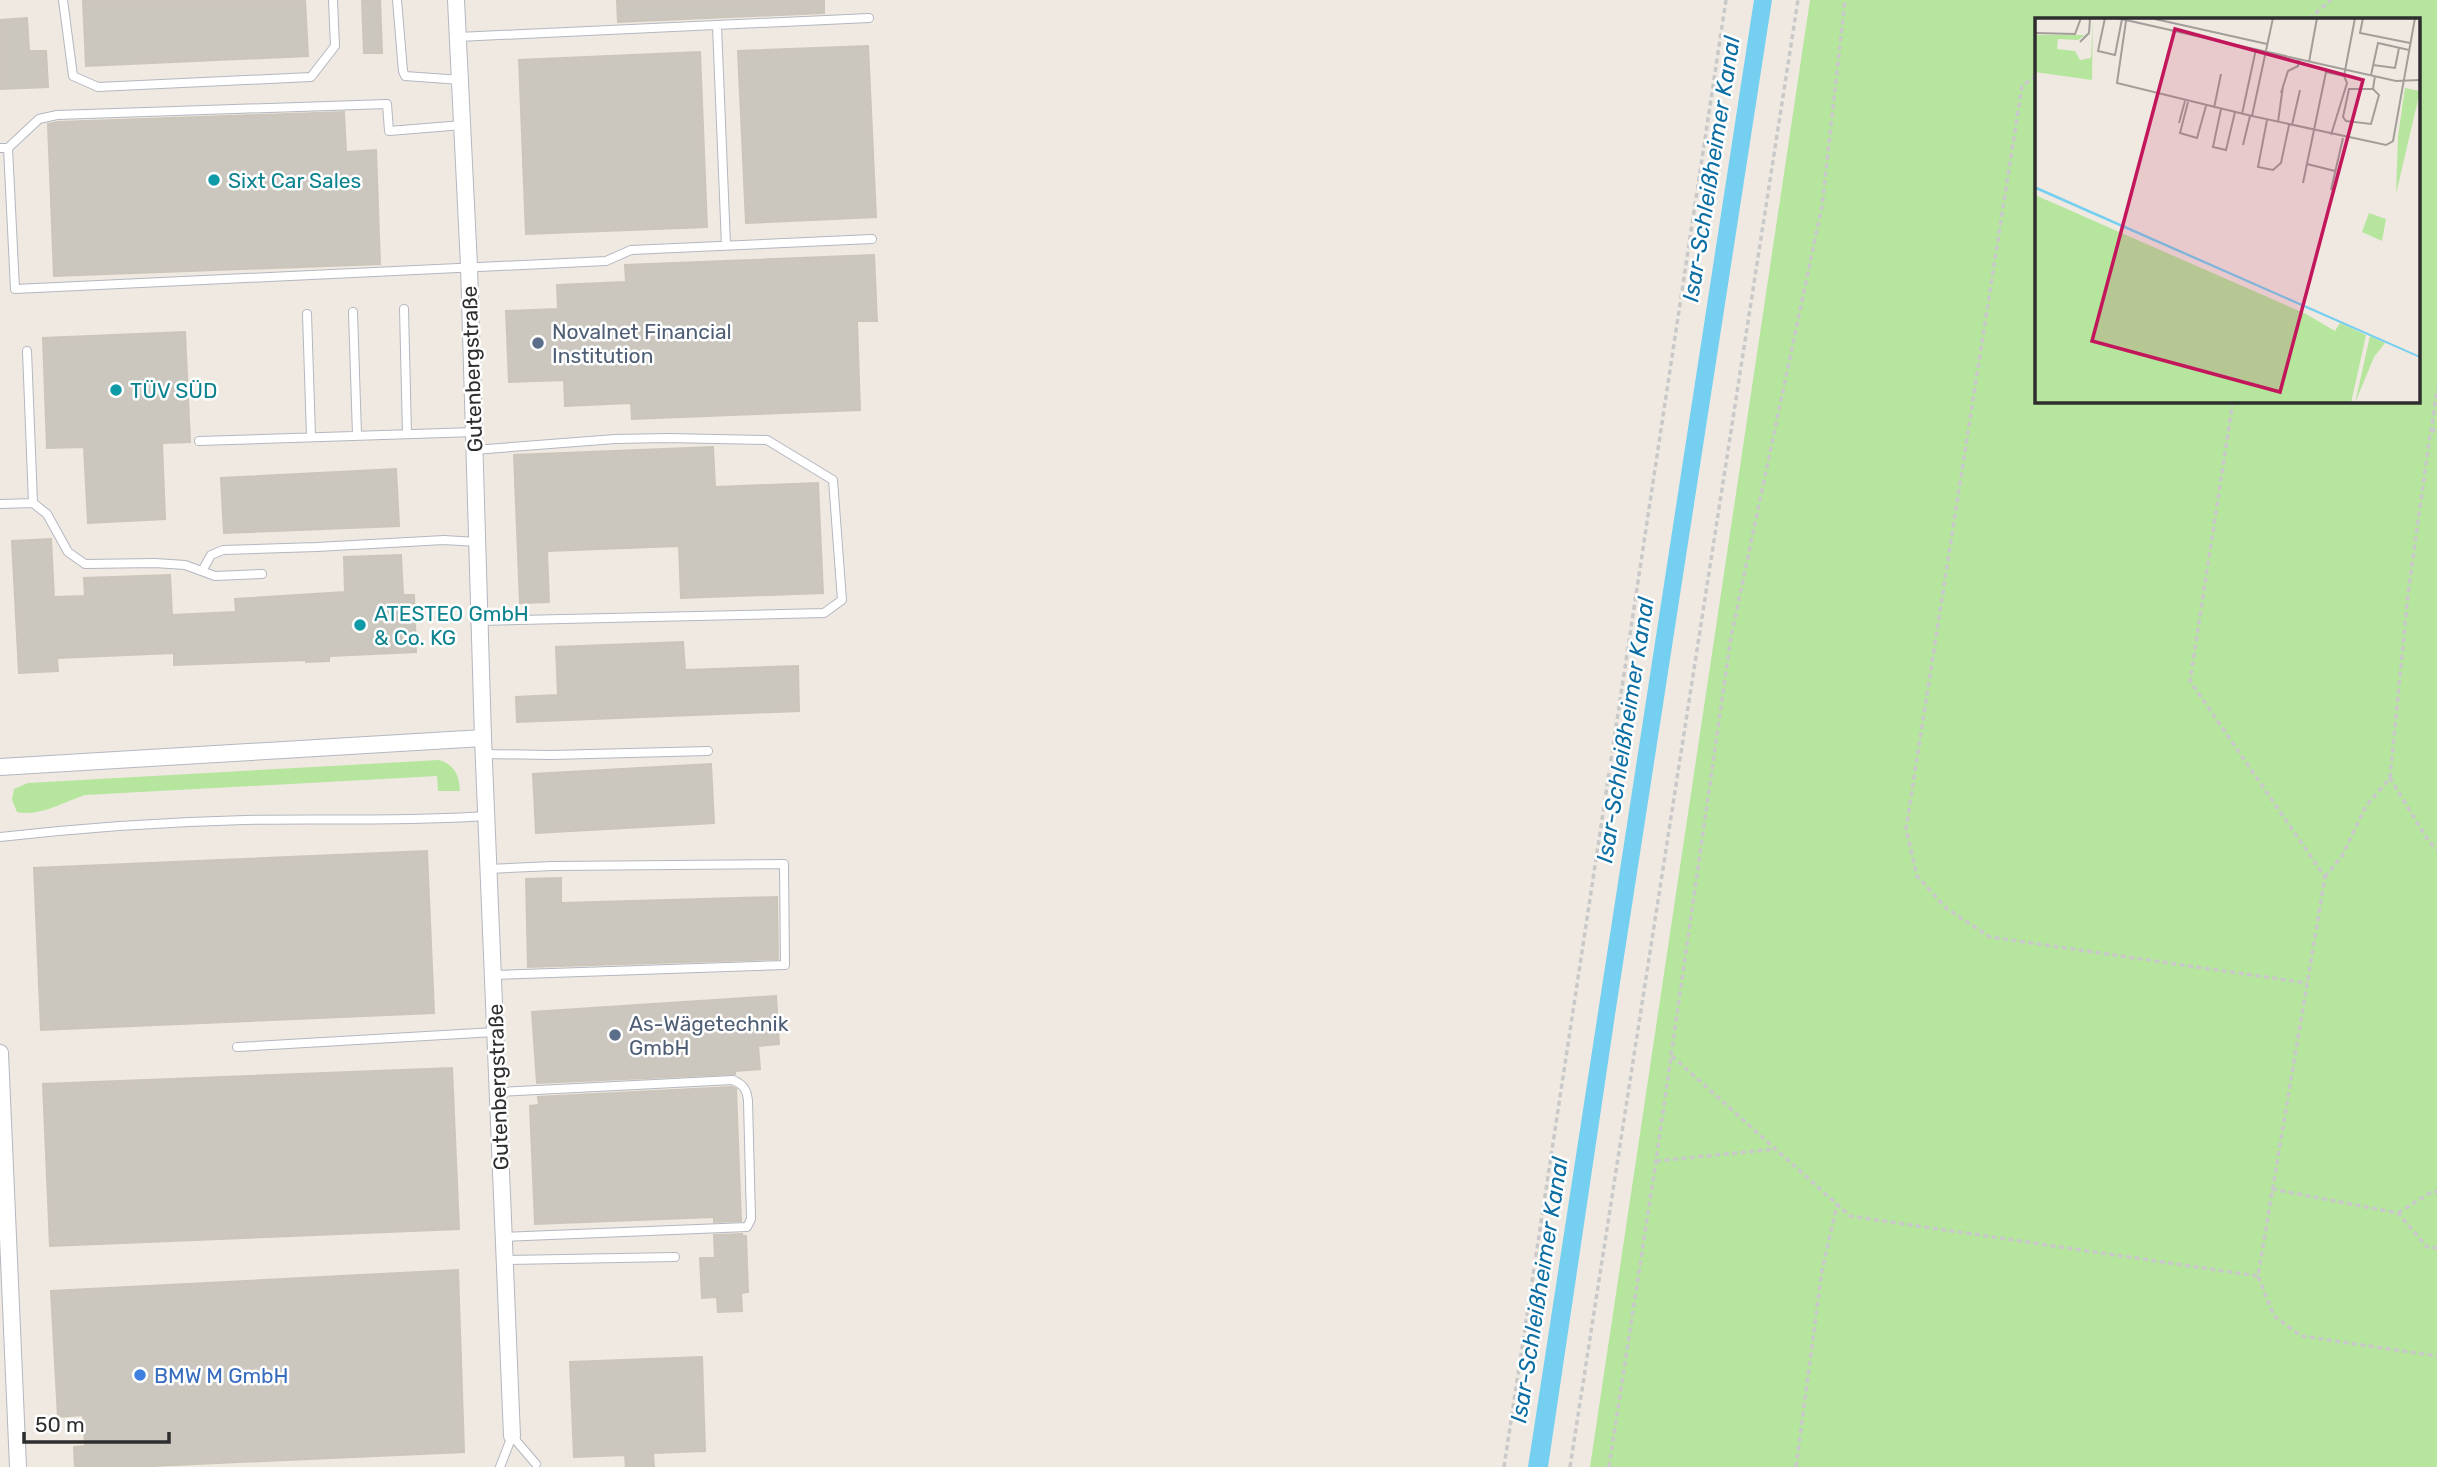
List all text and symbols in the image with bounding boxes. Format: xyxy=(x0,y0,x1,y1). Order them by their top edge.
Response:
inset map xyxy=(2035,18,2420,402)
water label: Isar-Schleißheimer Kanal xyxy=(1676,34,1746,304)
place label: Sixt Car Sales xyxy=(228,168,361,193)
marker: Sixt Car Sales xyxy=(206,172,222,188)
street label: Gutenbergstraße xyxy=(457,285,487,453)
place label: Novalnet Financial Institution xyxy=(552,319,732,368)
marker: Novalnet Financial Institution xyxy=(530,335,546,351)
place label: TÜV SÜD xyxy=(130,378,217,403)
marker: TÜV SÜD xyxy=(108,382,124,398)
water label: Isar-Schleißheimer Kanal xyxy=(1590,595,1660,865)
place label: ATESTEO GmbH & Co. KG xyxy=(374,601,529,650)
marker: ATESTEO GmbH & Co. KG xyxy=(352,617,368,633)
street label: Gutenbergstraße xyxy=(483,1003,513,1171)
place label: As-Wägetechnik GmbH xyxy=(629,1011,789,1060)
marker: As-Wägetechnik GmbH xyxy=(607,1027,623,1043)
water label: Isar-Schleißheimer Kanal xyxy=(1504,1155,1574,1425)
place label: BMW M GmbH xyxy=(154,1363,289,1388)
marker: BMW M GmbH xyxy=(132,1367,148,1383)
scale bar xyxy=(24,1400,170,1444)
text: 50 m xyxy=(35,1412,85,1437)

